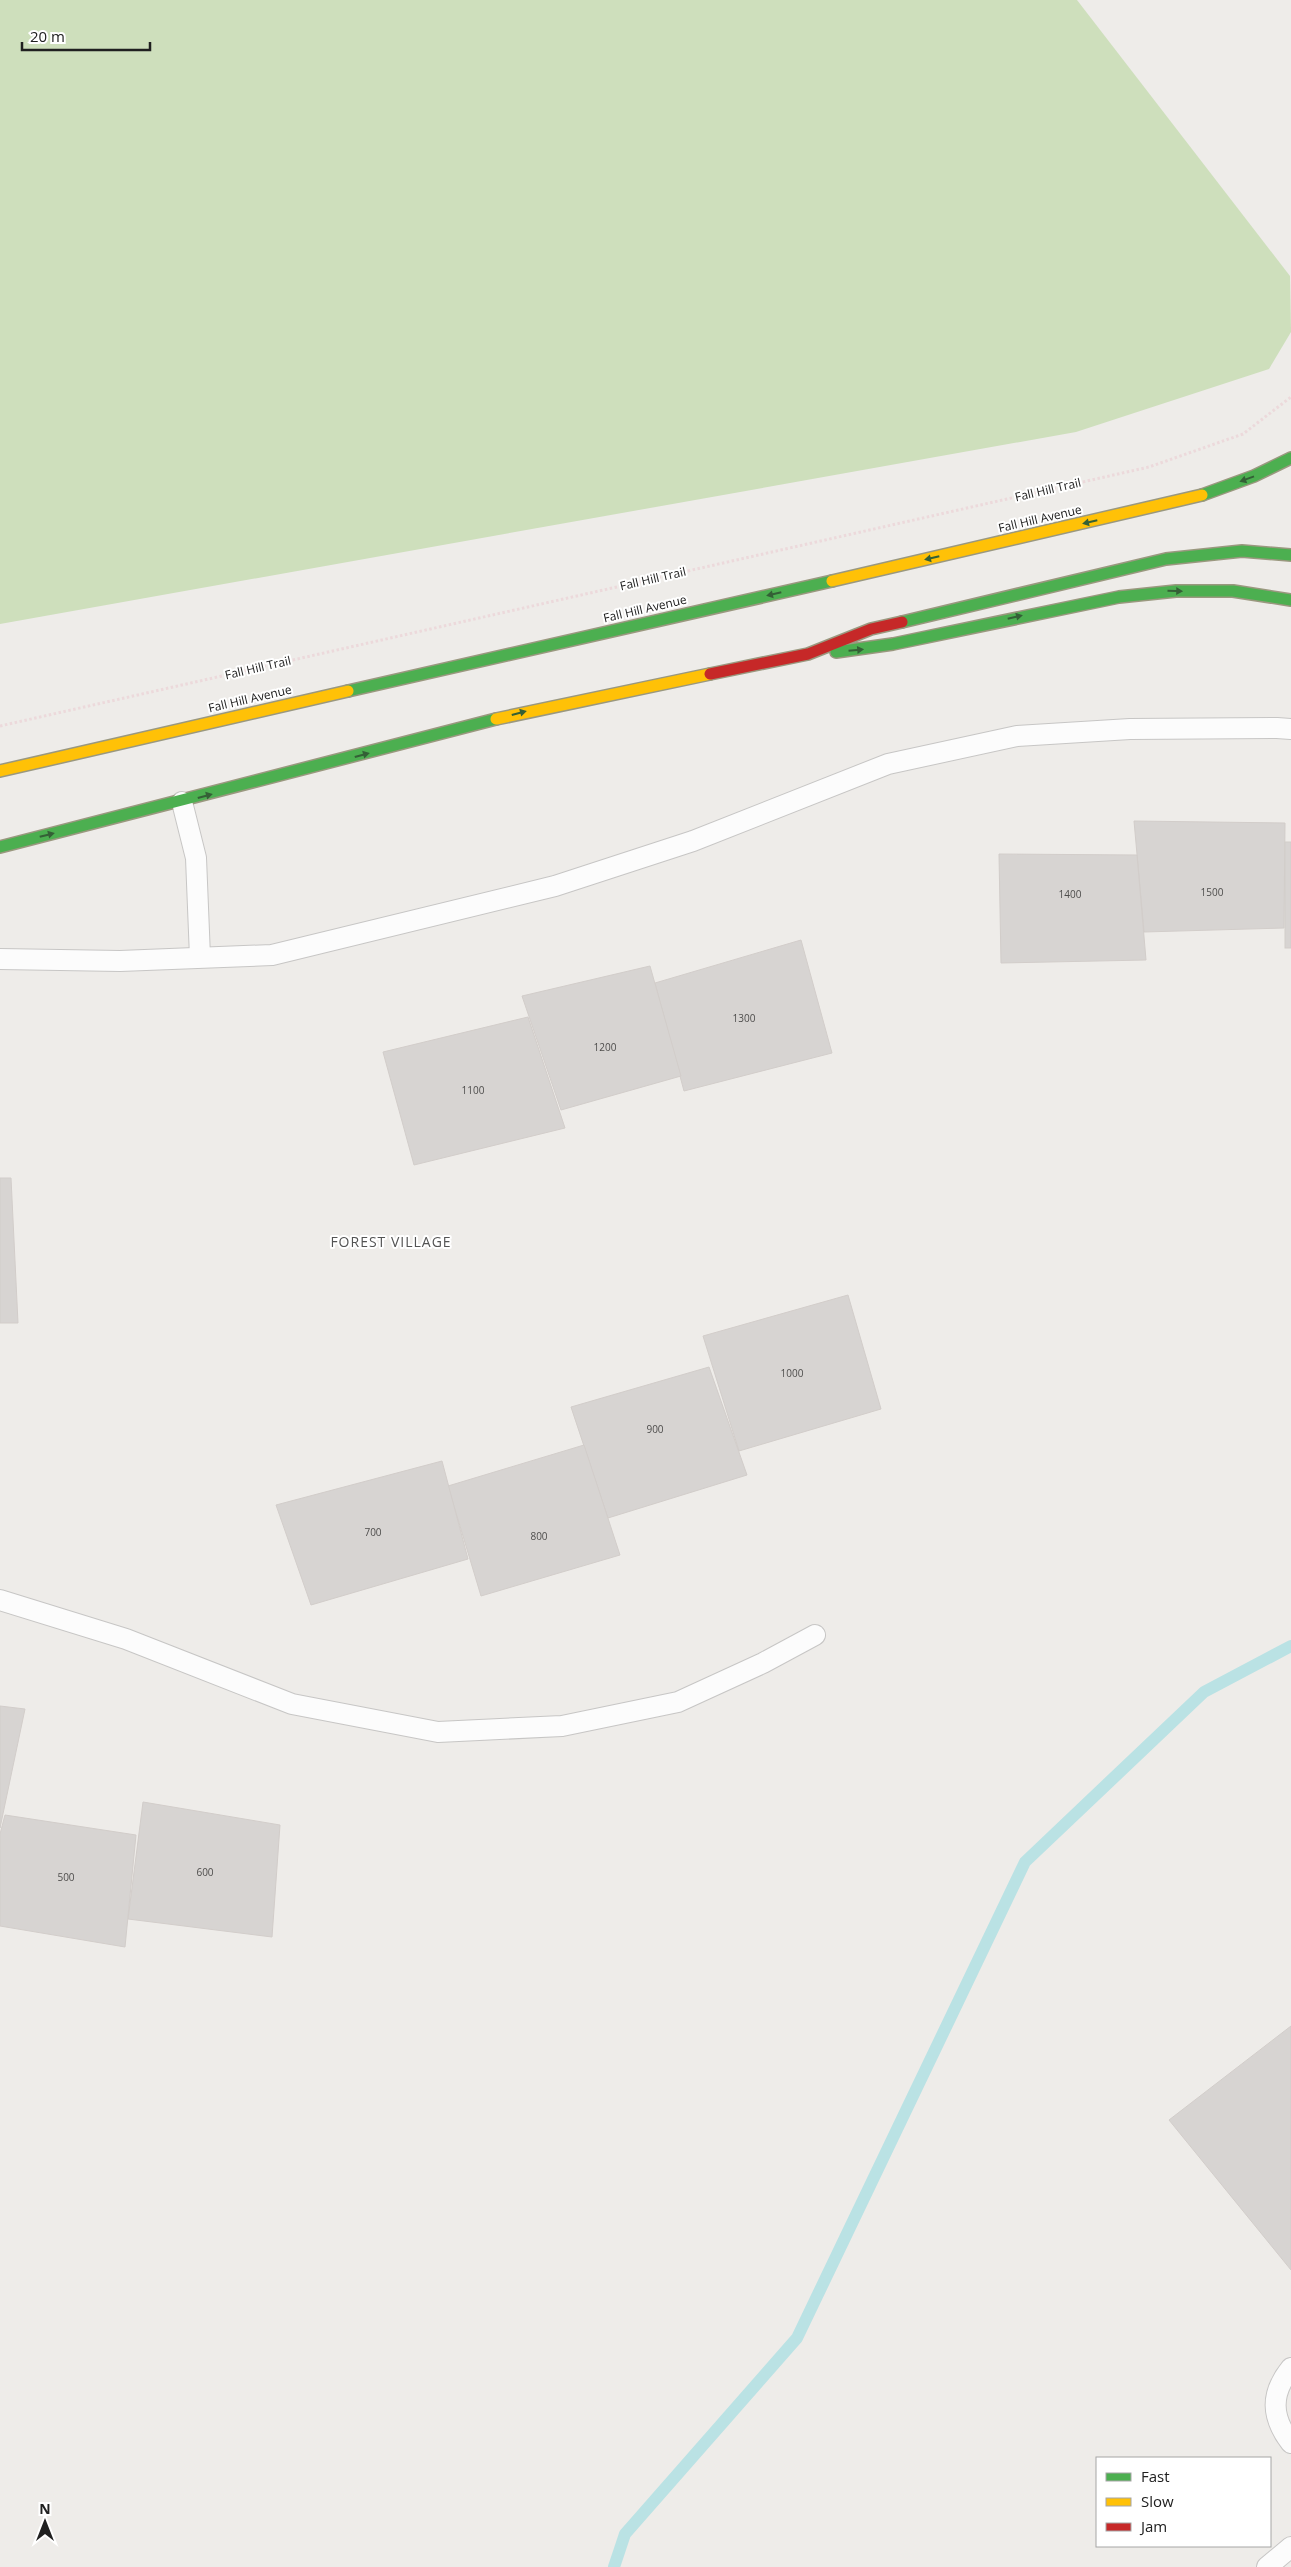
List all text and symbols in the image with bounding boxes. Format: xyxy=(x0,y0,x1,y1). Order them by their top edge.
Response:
scale bar xyxy=(22,20,150,52)
text: 20 m xyxy=(30,26,65,46)
street label: Fall Hill Trail xyxy=(1013,474,1083,505)
one-way arrow xyxy=(1239,475,1254,483)
street label: Fall Hill Avenue xyxy=(997,501,1083,536)
one-way arrow xyxy=(1083,518,1098,526)
one-way arrow xyxy=(924,554,939,562)
street label: Fall Hill Trail xyxy=(618,563,688,594)
one-way arrow xyxy=(1167,587,1183,595)
one-way arrow xyxy=(766,590,781,598)
street label: Fall Hill Avenue xyxy=(602,591,688,626)
one-way arrow xyxy=(1007,613,1023,621)
one-way arrow xyxy=(848,646,864,654)
street label: Fall Hill Trail xyxy=(223,652,293,683)
street label: Fall Hill Avenue xyxy=(207,681,293,716)
one-way arrow xyxy=(512,709,527,717)
one-way arrow xyxy=(355,750,370,758)
one-way arrow xyxy=(197,792,212,800)
one-way arrow xyxy=(40,831,55,839)
house number: 1500 xyxy=(1201,885,1224,899)
house number: 1400 xyxy=(1059,887,1082,901)
house number: 1300 xyxy=(733,1011,756,1025)
house number: 1200 xyxy=(594,1040,617,1054)
house number: 1100 xyxy=(462,1083,485,1097)
district label: FOREST VILLAGE xyxy=(330,1232,452,1251)
house number: 1000 xyxy=(781,1366,804,1380)
house number: 900 xyxy=(646,1422,664,1436)
house number: 700 xyxy=(364,1525,382,1539)
house number: 800 xyxy=(530,1529,548,1543)
house number: 600 xyxy=(196,1865,214,1879)
house number: 500 xyxy=(57,1870,75,1884)
legend xyxy=(1096,2457,1271,2547)
text: Fast xyxy=(1141,2466,1170,2486)
text: Slow xyxy=(1141,2491,1174,2511)
north arrow xyxy=(20,2497,70,2547)
text: N xyxy=(39,2499,51,2518)
text: Jam xyxy=(1139,2516,1167,2536)

